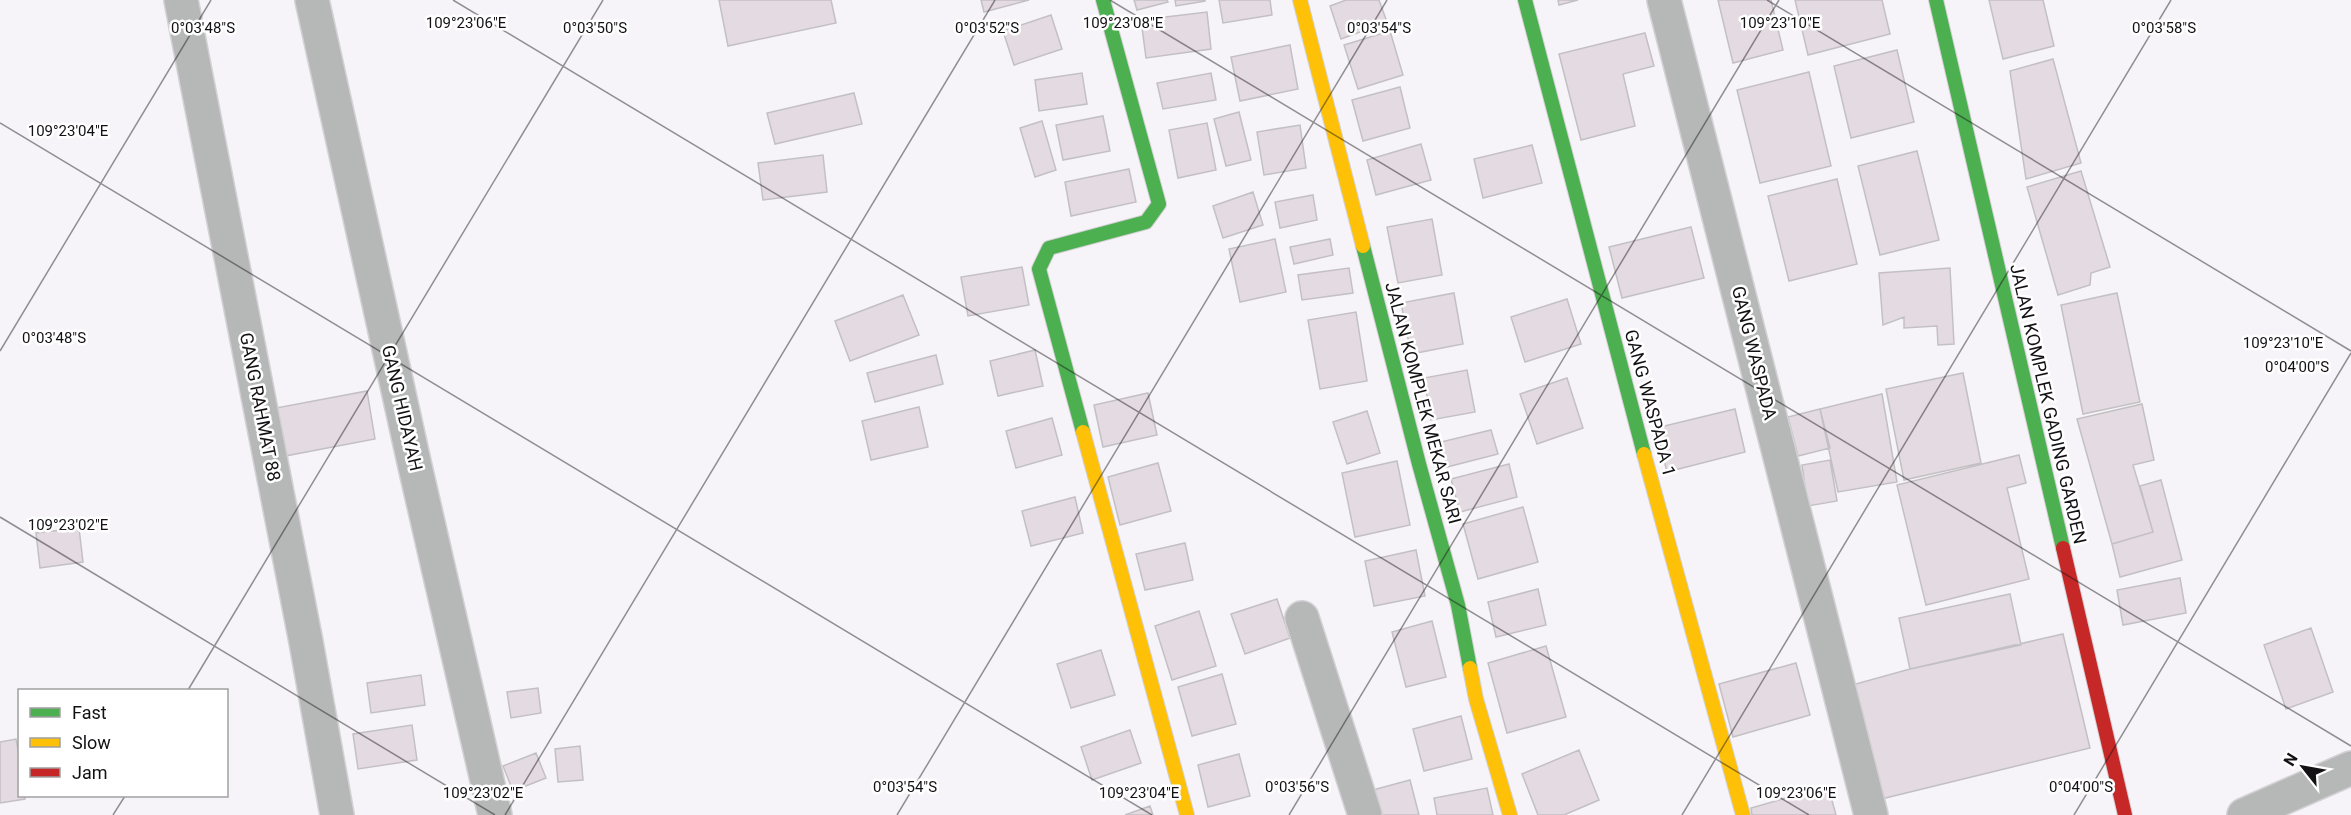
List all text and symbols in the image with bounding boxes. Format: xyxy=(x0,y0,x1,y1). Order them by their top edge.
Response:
text: 109°23'06"E xyxy=(426,14,507,32)
text: 109°23'08"E xyxy=(1083,14,1164,32)
text: 109°23'10"E xyxy=(1740,14,1821,32)
text: 0°03'48"S xyxy=(171,19,235,37)
text: 0°03'50"S xyxy=(563,19,627,37)
text: 0°03'52"S xyxy=(955,19,1019,37)
text: 0°03'54"S xyxy=(1347,19,1411,37)
text: 0°03'58"S xyxy=(2132,19,2196,37)
text: 109°23'04"E xyxy=(28,122,109,140)
street label: JALAN KOMPLEK GADING GARDEN xyxy=(2006,262,2091,546)
street label: JALAN KOMPLEK MEKAR SARI xyxy=(1381,280,1466,526)
street label: GANG WASPADA xyxy=(1728,284,1781,422)
street label: GANG WASPADA 1 xyxy=(1621,327,1680,479)
text: 0°03'48"S xyxy=(22,329,86,347)
street label: GANG RAHMAT 88 xyxy=(236,331,285,483)
text: 109°23'10"E xyxy=(2243,334,2324,352)
street label: GANG HIDAYAH xyxy=(378,343,427,473)
text: 0°04'00"S xyxy=(2265,358,2329,376)
text: 109°23'02"E xyxy=(28,516,109,534)
legend xyxy=(18,689,228,797)
text: Fast xyxy=(72,702,107,723)
text: Slow xyxy=(72,732,111,753)
north arrow xyxy=(2273,737,2333,797)
text: N xyxy=(2280,750,2302,769)
text: Jam xyxy=(72,762,108,783)
text: 0°03'54"S xyxy=(873,778,937,796)
text: 0°03'56"S xyxy=(1265,778,1329,796)
text: 0°04'00"S xyxy=(2049,778,2113,796)
text: 109°23'02"E xyxy=(443,784,524,802)
text: 109°23'04"E xyxy=(1099,784,1180,802)
text: 109°23'06"E xyxy=(1756,784,1837,802)

